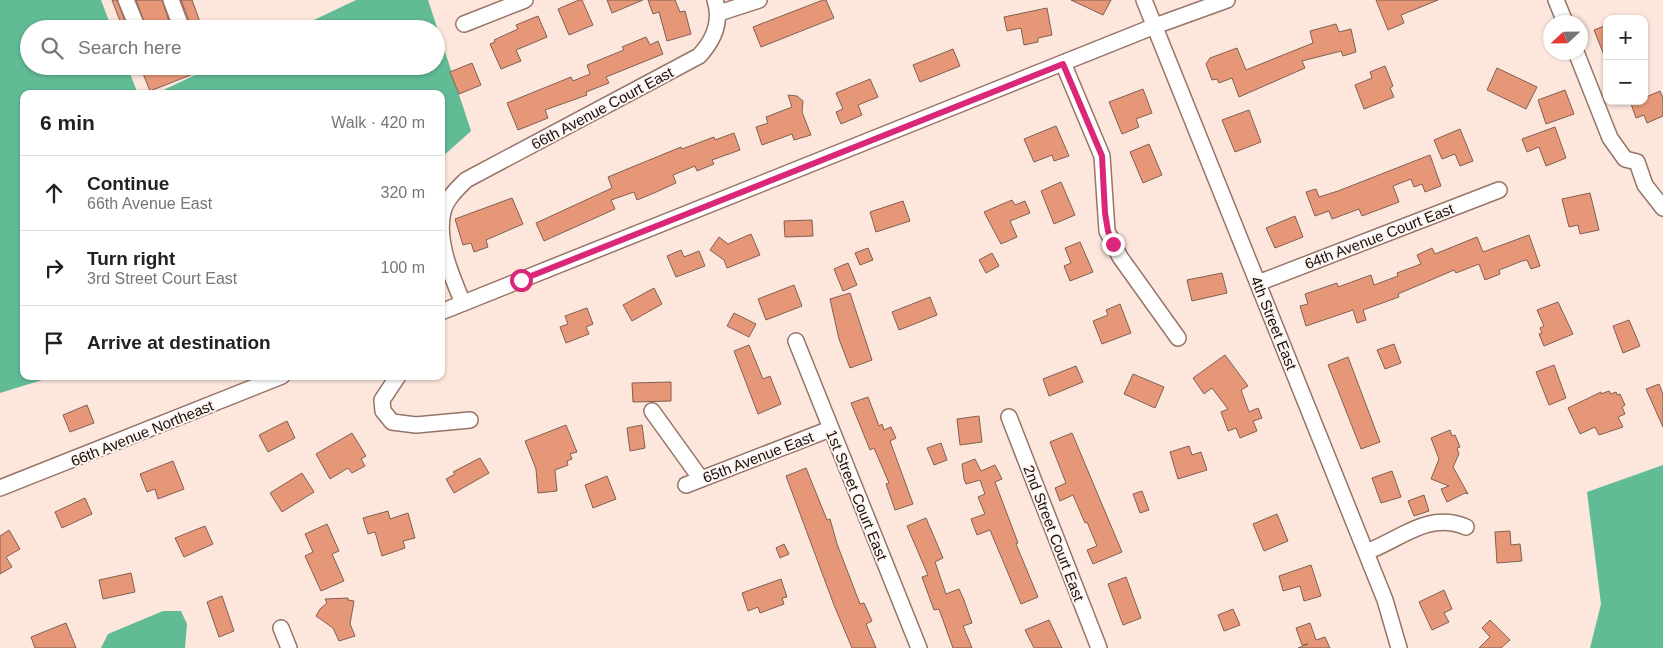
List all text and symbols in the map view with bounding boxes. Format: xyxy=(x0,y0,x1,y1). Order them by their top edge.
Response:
north arrow xyxy=(1543,15,1588,60)
map controls xyxy=(1603,15,1648,105)
button: + xyxy=(1603,15,1648,60)
search box xyxy=(20,20,445,75)
icon: search xyxy=(38,34,66,62)
text: Search here xyxy=(78,37,182,58)
button: − xyxy=(1603,60,1648,105)
street label: 66th Avenue Court East xyxy=(528,63,677,153)
text: 6 min xyxy=(40,111,95,134)
text: Walk · 420 m xyxy=(331,114,425,131)
text: Continue xyxy=(87,173,169,194)
icon: ahead xyxy=(40,179,68,207)
text: 320 m xyxy=(381,184,425,201)
text: 66th Avenue East xyxy=(87,195,212,212)
street label: 64th Avenue Court East xyxy=(1302,199,1457,272)
route end xyxy=(1102,233,1125,256)
text: Turn right xyxy=(87,248,175,269)
icon: right xyxy=(40,254,68,282)
text: 100 m xyxy=(381,259,425,276)
route start xyxy=(510,269,533,292)
text: 3rd Street Court East xyxy=(87,270,237,287)
street label: 4th Street East xyxy=(1248,274,1301,373)
icon: arrive xyxy=(40,329,68,357)
text: Arrive at destination xyxy=(87,332,271,353)
street label: 66th Avenue Northeast xyxy=(68,396,217,469)
street label: 1st Street Court East xyxy=(823,427,891,563)
street label: 65th Avenue East xyxy=(700,428,817,486)
street label: 2nd Street Court East xyxy=(1020,463,1088,604)

